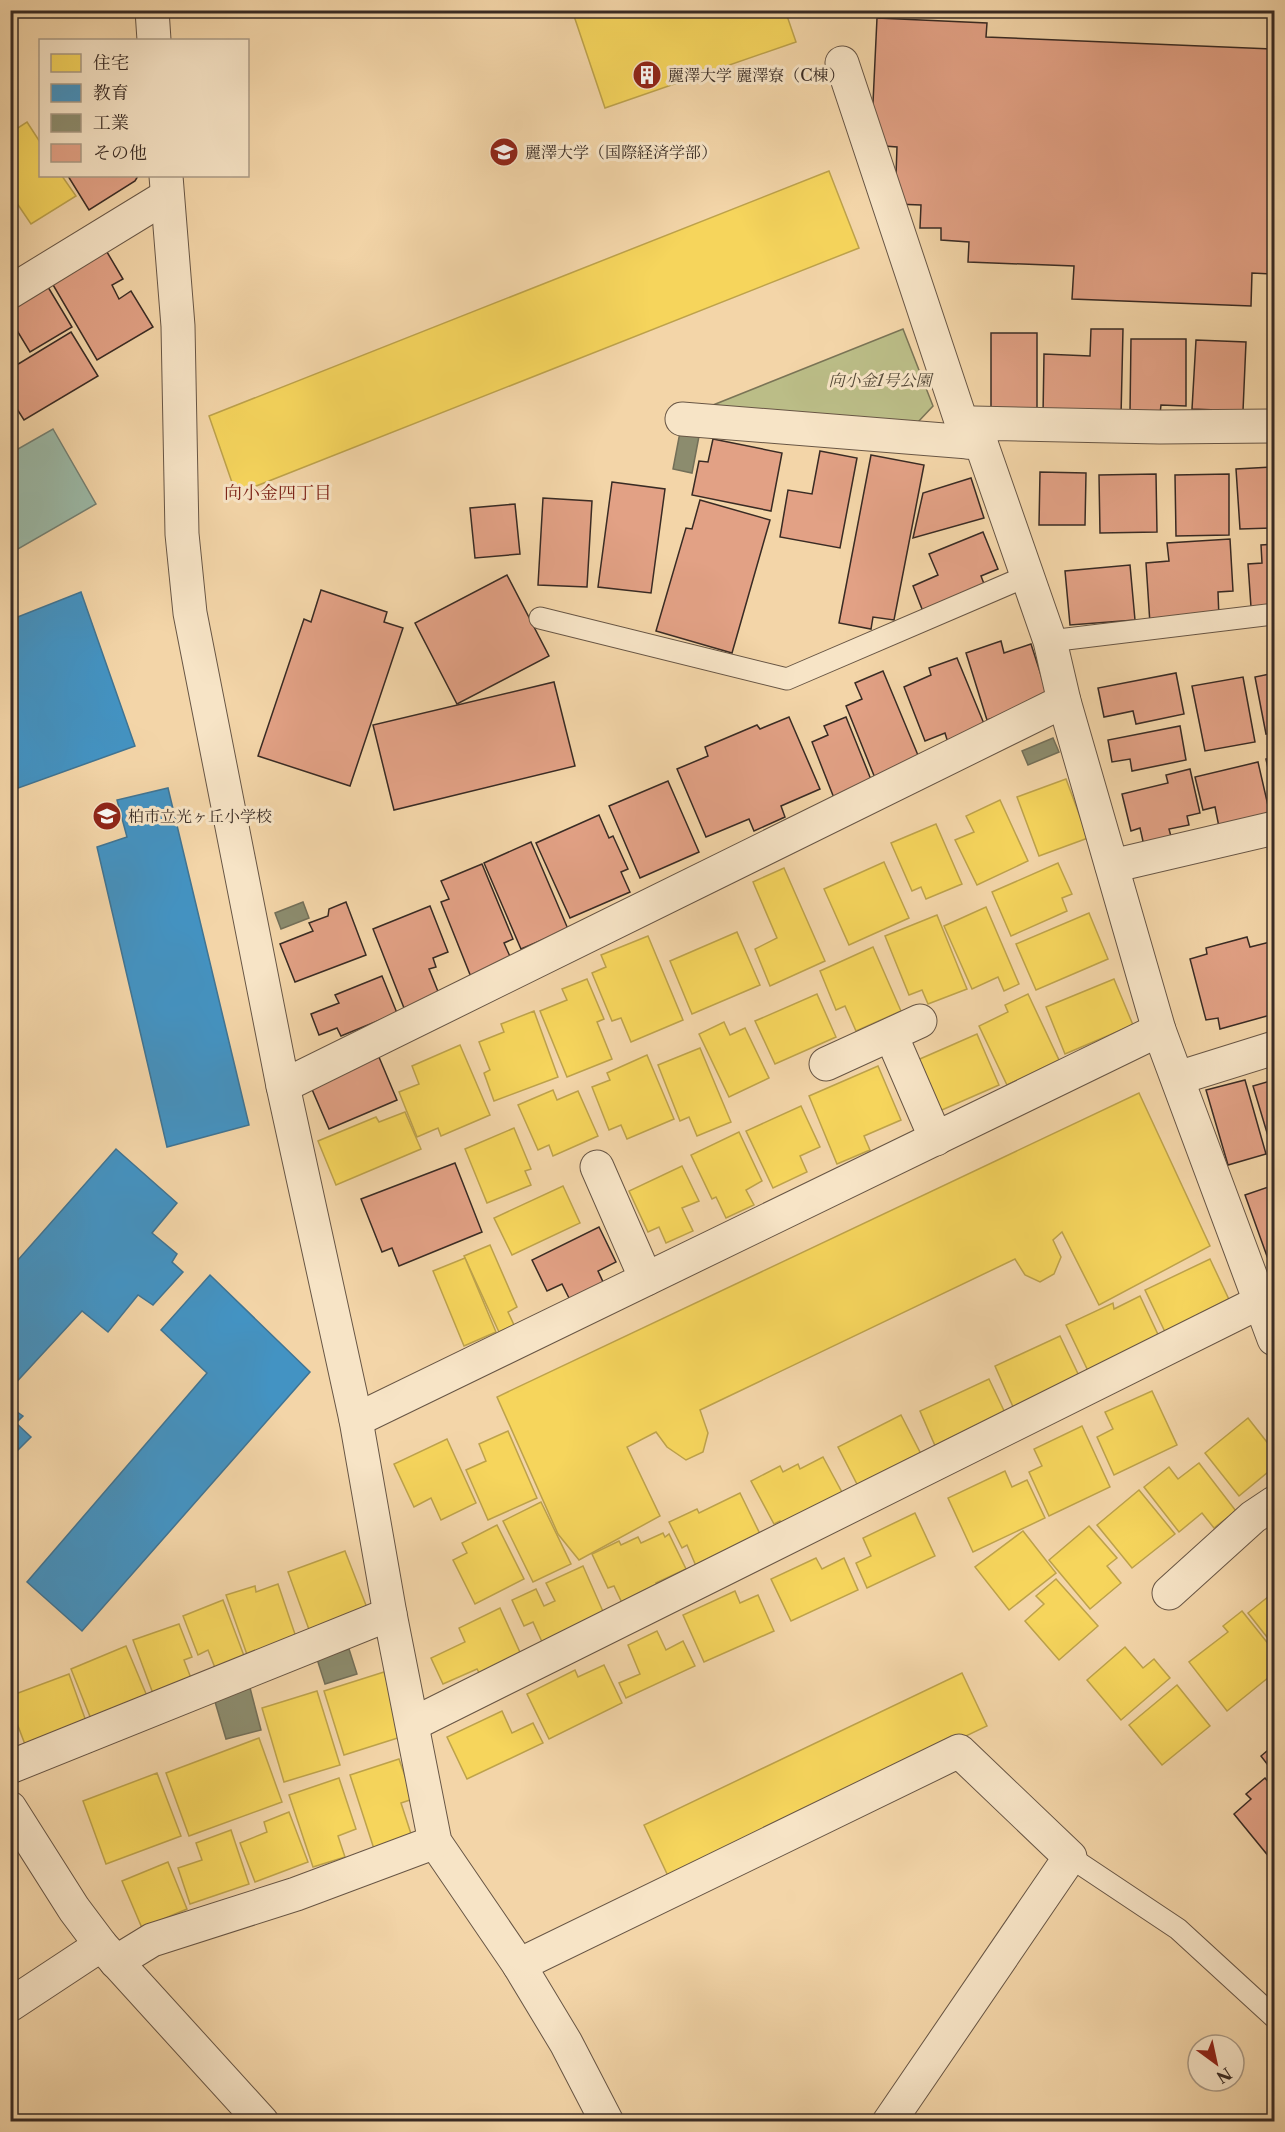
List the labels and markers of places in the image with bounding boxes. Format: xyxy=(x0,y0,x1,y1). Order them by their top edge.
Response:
building icon: 麗澤大学 麗澤寮（C棟） xyxy=(631,59,663,91)
place label: 麗澤大学 麗澤寮（C棟） xyxy=(668,65,845,85)
school or university icon: 麗澤大学（国際経済学部） xyxy=(488,136,520,168)
place label: 麗澤大学（国際経済学部） xyxy=(525,142,717,162)
school or university icon: 柏市立光ヶ丘小学校 xyxy=(91,800,123,832)
place label: 柏市立光ヶ丘小学校 xyxy=(128,806,272,826)

